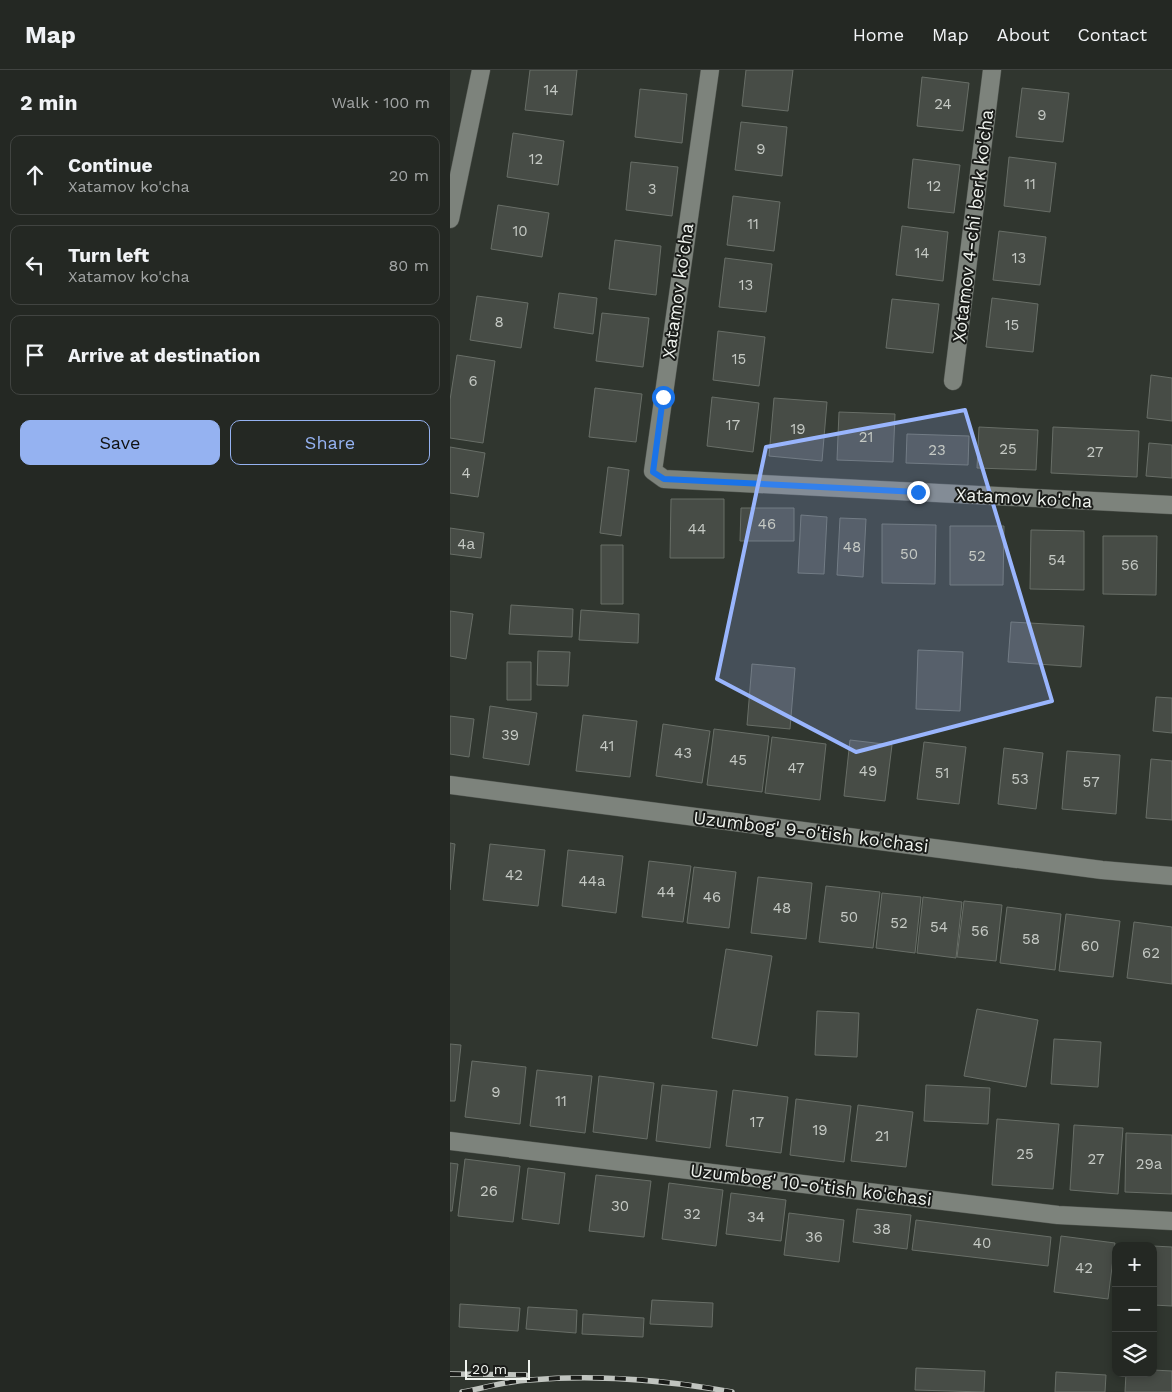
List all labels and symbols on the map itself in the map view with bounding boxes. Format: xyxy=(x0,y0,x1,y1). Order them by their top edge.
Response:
house number: 14 xyxy=(543,81,559,99)
house number: 24 xyxy=(934,95,952,113)
house number: 9 xyxy=(1037,106,1047,124)
street label: Xotamov 4-chi berk ko'cha xyxy=(948,108,997,344)
house number: 9 xyxy=(756,140,766,158)
house number: 12 xyxy=(529,150,543,168)
house number: 11 xyxy=(1024,175,1036,193)
house number: 12 xyxy=(927,177,941,195)
house number: 3 xyxy=(648,180,656,198)
house number: 11 xyxy=(747,215,759,233)
house number: 10 xyxy=(512,222,528,240)
street label: Xatamov ko'cha xyxy=(658,222,697,360)
house number: 14 xyxy=(914,244,930,262)
house number: 13 xyxy=(1012,249,1026,267)
house number: 13 xyxy=(739,276,753,294)
house number: 8 xyxy=(494,313,504,331)
house number: 15 xyxy=(1005,316,1019,334)
house number: 15 xyxy=(732,350,746,368)
house number: 6 xyxy=(468,372,478,390)
route start xyxy=(652,386,675,409)
house number: 17 xyxy=(726,416,740,434)
house number: 19 xyxy=(790,420,806,438)
house number: 21 xyxy=(859,428,873,446)
house number: 25 xyxy=(999,440,1017,458)
house number: 23 xyxy=(928,441,946,459)
house number: 27 xyxy=(1087,443,1103,461)
house number: 4 xyxy=(461,464,471,482)
route end xyxy=(907,481,930,504)
street label: Xatamov ko'cha xyxy=(955,483,1093,512)
house number: 46 xyxy=(758,515,776,533)
house number: 44 xyxy=(688,520,706,538)
house number: 4а xyxy=(457,535,475,553)
house number: 48 xyxy=(843,538,861,556)
house number: 50 xyxy=(900,545,918,563)
house number: 52 xyxy=(968,547,986,565)
house number: 54 xyxy=(1048,551,1066,569)
house number: 56 xyxy=(1121,556,1139,574)
house number: 39 xyxy=(501,726,519,744)
house number: 41 xyxy=(600,737,614,755)
house number: 43 xyxy=(674,744,692,762)
house number: 45 xyxy=(729,751,747,769)
house number: 47 xyxy=(788,759,804,777)
house number: 49 xyxy=(859,762,877,780)
house number: 51 xyxy=(935,764,949,782)
house number: 53 xyxy=(1011,770,1029,788)
house number: 57 xyxy=(1082,773,1100,791)
street label: Uzumbog' 9-o'tish ko'chasi xyxy=(692,807,930,856)
house number: 42 xyxy=(505,866,523,884)
house number: 44a xyxy=(579,872,606,890)
house number: 44 xyxy=(657,883,675,901)
house number: 46 xyxy=(703,888,721,906)
house number: 48 xyxy=(773,899,791,917)
house number: 50 xyxy=(840,908,858,926)
house number: 52 xyxy=(890,914,908,932)
house number: 54 xyxy=(930,918,948,936)
house number: 56 xyxy=(971,922,989,940)
house number: 58 xyxy=(1022,930,1040,948)
house number: 60 xyxy=(1081,937,1099,955)
house number: 62 xyxy=(1142,944,1160,962)
house number: 9 xyxy=(491,1083,501,1101)
house number: 11 xyxy=(555,1092,567,1110)
house number: 17 xyxy=(750,1113,764,1131)
house number: 19 xyxy=(812,1121,828,1139)
house number: 21 xyxy=(875,1127,889,1145)
house number: 25 xyxy=(1016,1145,1034,1163)
house number: 27 xyxy=(1088,1150,1104,1168)
house number: 29a xyxy=(1136,1155,1163,1173)
street label: Uzumbog' 10-o'tish ko'chasi xyxy=(689,1159,933,1210)
house number: 26 xyxy=(480,1182,498,1200)
house number: 30 xyxy=(611,1197,629,1215)
house number: 32 xyxy=(683,1205,701,1223)
house number: 34 xyxy=(747,1208,765,1226)
house number: 38 xyxy=(873,1220,891,1238)
house number: 36 xyxy=(805,1228,823,1246)
house number: 40 xyxy=(973,1234,991,1252)
house number: 42 xyxy=(1075,1259,1093,1277)
scale bar xyxy=(465,1357,530,1380)

